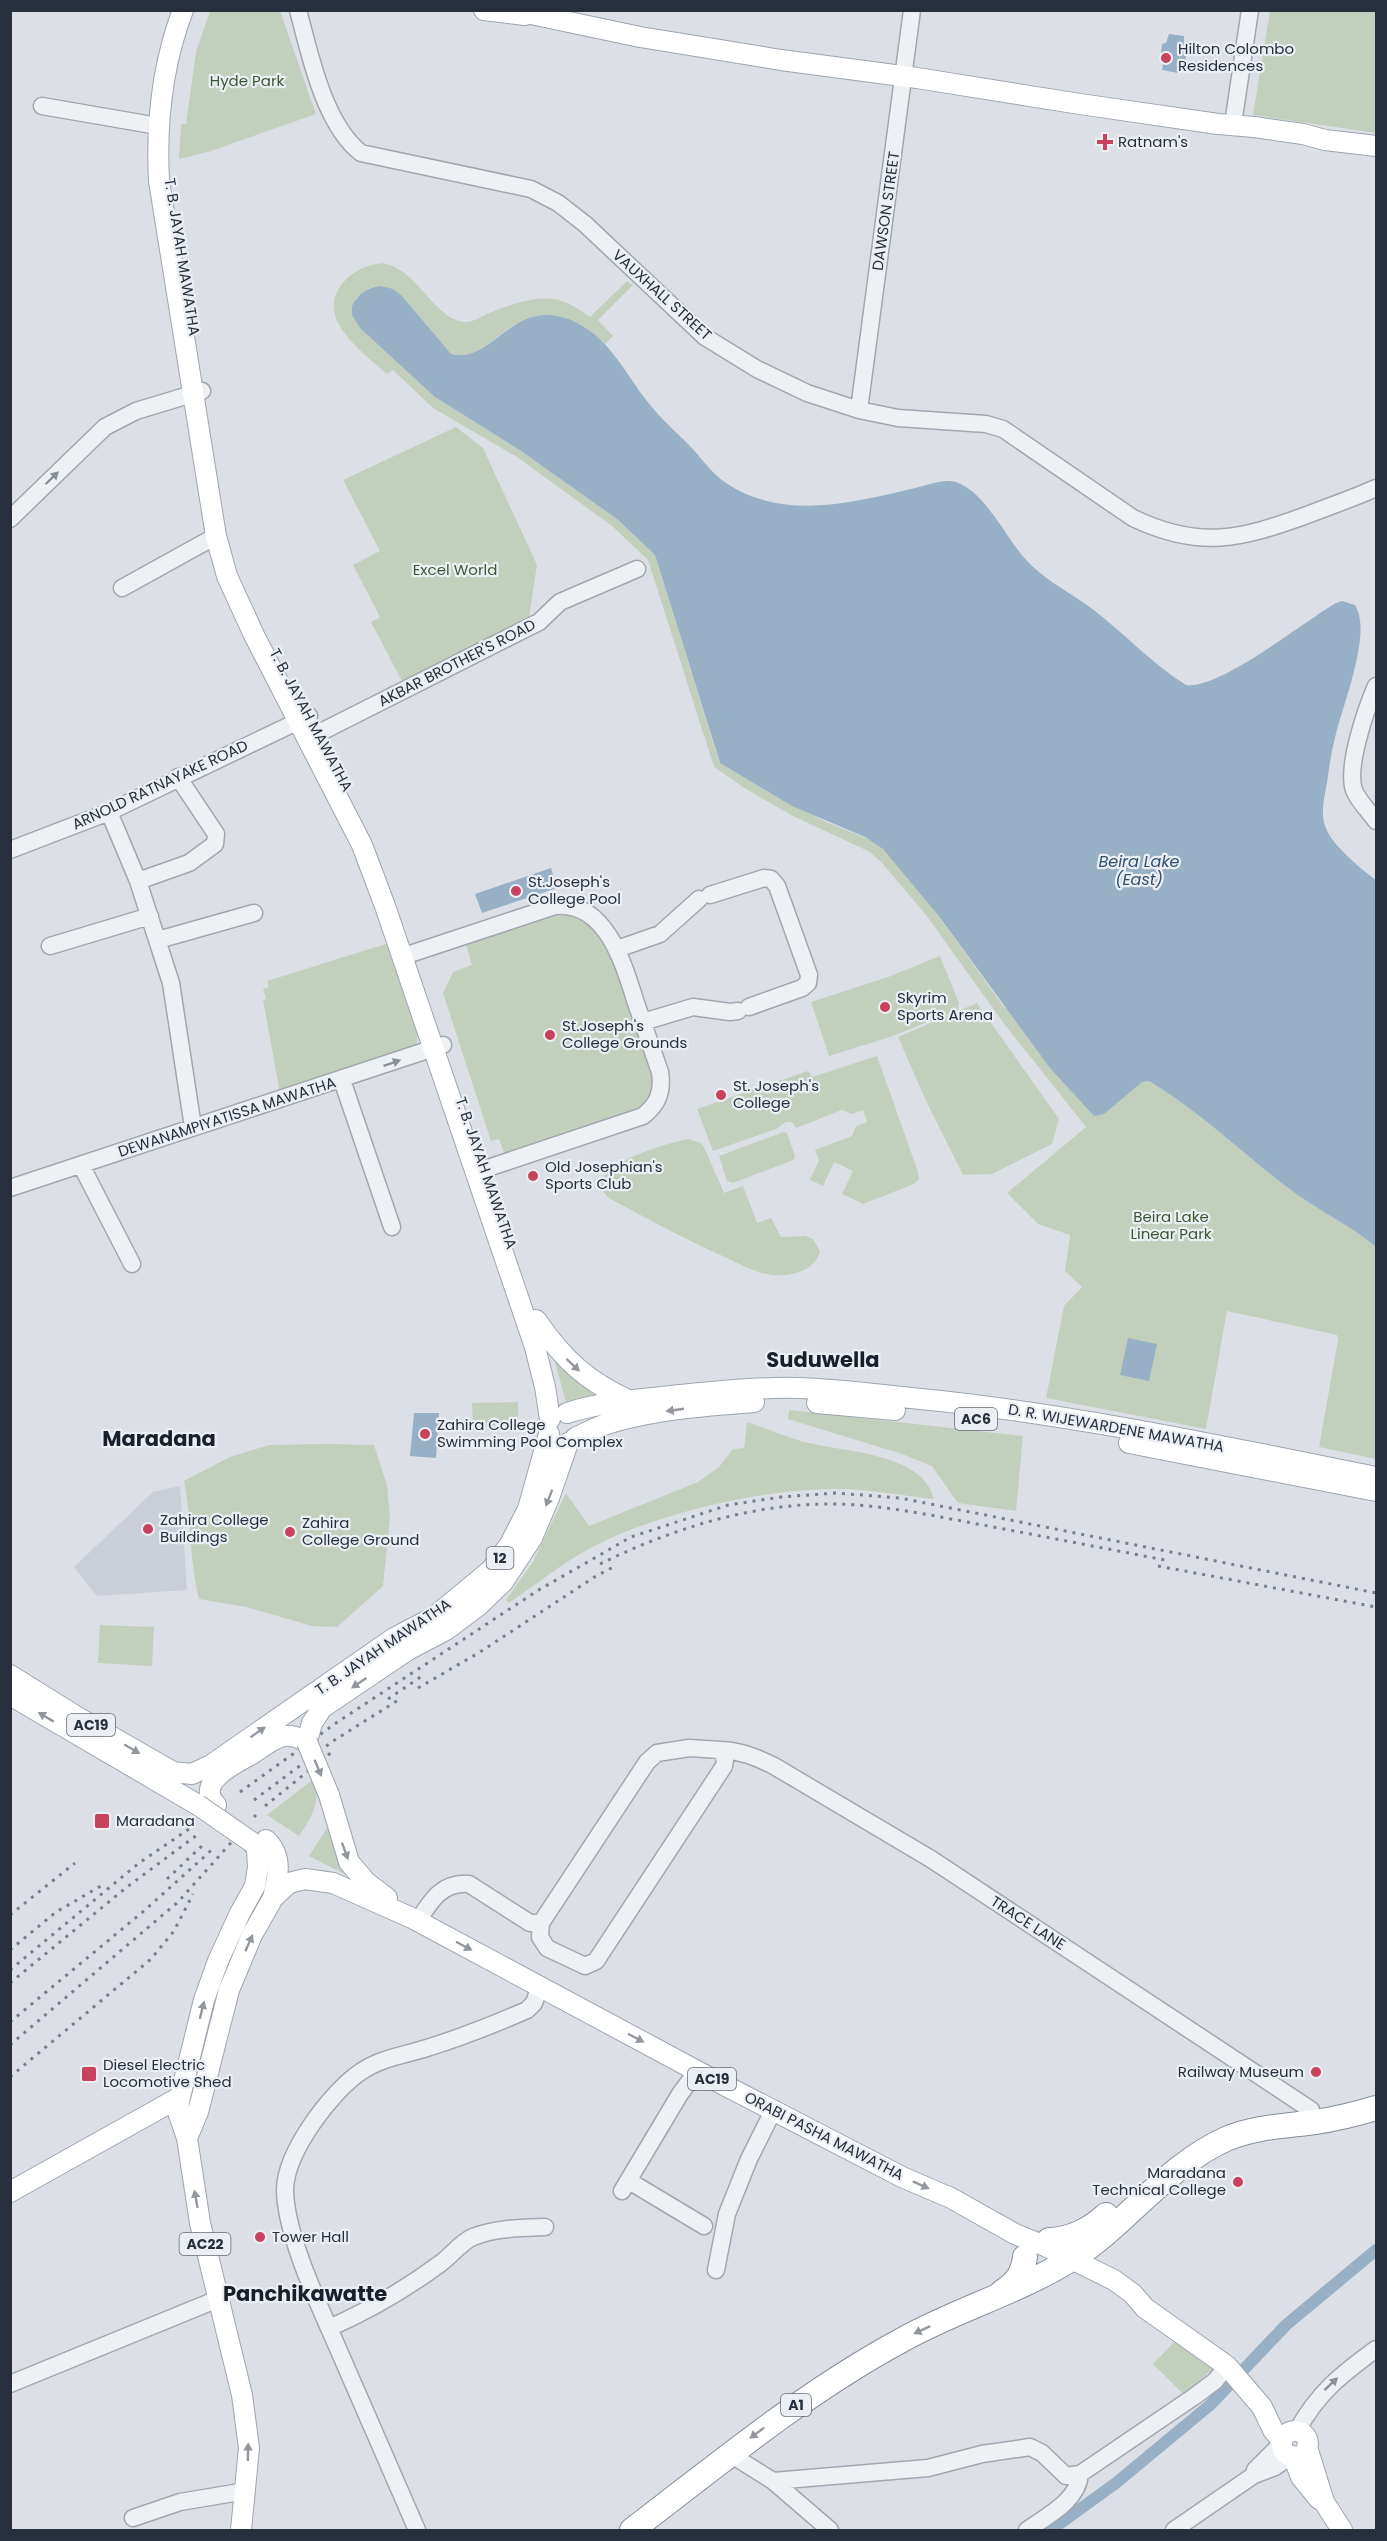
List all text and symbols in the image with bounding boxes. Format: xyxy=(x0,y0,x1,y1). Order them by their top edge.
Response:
place label: Hilton Colombo Residences xyxy=(1178,38,1294,76)
marker: Hilton Colombo Residences xyxy=(1159,51,1173,65)
park label: Hyde Park xyxy=(210,70,284,91)
place label: Ratnam's xyxy=(1118,131,1188,152)
marker: Ratnam's xyxy=(1096,133,1114,151)
street label: DAWSON STREET xyxy=(867,150,904,272)
street label: T. B. JAYAH MAWATHA xyxy=(160,177,205,337)
street label: VAUXHALL STREET xyxy=(608,244,716,345)
one-way arrow xyxy=(45,471,60,485)
park label: Excel World xyxy=(413,559,497,580)
street label: AKBAR BROTHER'S ROAD xyxy=(375,614,539,711)
street label: T. B. JAYAH MAWATHA xyxy=(265,644,358,795)
street label: ARNOLD RATNAYAKE ROAD xyxy=(68,734,251,835)
water label: Beira Lake (East) xyxy=(1098,850,1180,891)
place label: St.Joseph's College Pool xyxy=(528,871,621,909)
marker: St.Joseph's College Pool xyxy=(509,884,523,898)
place label: Skyrim Sports Arena xyxy=(897,987,993,1025)
marker: Skyrim Sports Arena xyxy=(878,1000,892,1014)
place label: St.Joseph's College Grounds xyxy=(562,1015,688,1053)
marker: St.Joseph's College Grounds xyxy=(543,1028,557,1042)
one-way arrow xyxy=(383,1057,401,1067)
street label: DEWANAMPIYATISSA MAWATHA xyxy=(115,1071,338,1162)
place label: St. Joseph's College xyxy=(733,1075,819,1113)
marker: St. Joseph's College xyxy=(714,1088,728,1102)
street label: T. B. JAYAH MAWATHA xyxy=(451,1094,522,1252)
place label: Old Josephian's Sports Club xyxy=(545,1156,663,1194)
marker: Old Josephian's Sports Club xyxy=(526,1169,540,1183)
park label: Beira Lake Linear Park xyxy=(1131,1206,1212,1244)
district label: Suduwella xyxy=(766,1345,880,1374)
one-way arrow xyxy=(565,1358,580,1372)
street label: D. R. WIJEWARDENE MAWATHA xyxy=(1007,1398,1226,1457)
one-way arrow xyxy=(665,1406,684,1415)
road number: AC6 xyxy=(955,1408,997,1430)
place label: Zahira College Swimming Pool Complex xyxy=(437,1414,623,1452)
district label: Maradana xyxy=(102,1424,216,1453)
marker: Zahira College Swimming Pool Complex xyxy=(418,1427,432,1441)
one-way arrow xyxy=(544,1489,553,1507)
place label: Zahira College Buildings xyxy=(160,1509,269,1547)
place label: Zahira College Ground xyxy=(302,1512,420,1550)
marker: Zahira College Buildings xyxy=(141,1522,155,1536)
marker: Zahira College Ground xyxy=(283,1525,297,1539)
road number: 12 xyxy=(486,1547,514,1569)
street label: T. B. JAYAH MAWATHA xyxy=(311,1593,455,1700)
one-way arrow xyxy=(351,1677,367,1688)
one-way arrow xyxy=(38,1712,54,1723)
road number: AC19 xyxy=(67,1714,115,1736)
one-way arrow xyxy=(250,1726,266,1738)
one-way arrow xyxy=(124,1744,141,1754)
one-way arrow xyxy=(313,1760,323,1778)
place label: Maradana xyxy=(116,1810,195,1831)
marker: Maradana xyxy=(93,1812,111,1830)
one-way arrow xyxy=(341,1842,351,1860)
street label: TRACE LANE xyxy=(987,1890,1070,1955)
one-way arrow xyxy=(245,1934,254,1952)
one-way arrow xyxy=(456,1941,473,1951)
one-way arrow xyxy=(197,2000,207,2019)
one-way arrow xyxy=(628,2033,645,2043)
place label: Diesel Electric Locomotive Shed xyxy=(103,2054,232,2092)
place label: Railway Museum xyxy=(1178,2061,1304,2082)
marker: Diesel Electric Locomotive Shed xyxy=(80,2065,98,2083)
marker: Railway Museum xyxy=(1309,2065,1323,2079)
road number: AC19 xyxy=(688,2068,736,2090)
street label: ORABI PASHA MAWATHA xyxy=(741,2086,908,2185)
place label: Maradana Technical College xyxy=(1092,2162,1226,2200)
marker: Maradana Technical College xyxy=(1231,2175,1245,2189)
one-way arrow xyxy=(912,2181,930,2190)
one-way arrow xyxy=(191,2190,200,2209)
place label: Tower Hall xyxy=(272,2226,349,2247)
marker: Tower Hall xyxy=(253,2230,267,2244)
road number: AC22 xyxy=(180,2233,230,2255)
district label: Panchikawatte xyxy=(223,2279,387,2308)
one-way arrow xyxy=(914,2326,931,2335)
one-way arrow xyxy=(1323,2377,1338,2391)
road number: A1 xyxy=(781,2394,811,2416)
one-way arrow xyxy=(750,2427,766,2439)
one-way arrow xyxy=(243,2442,253,2461)

